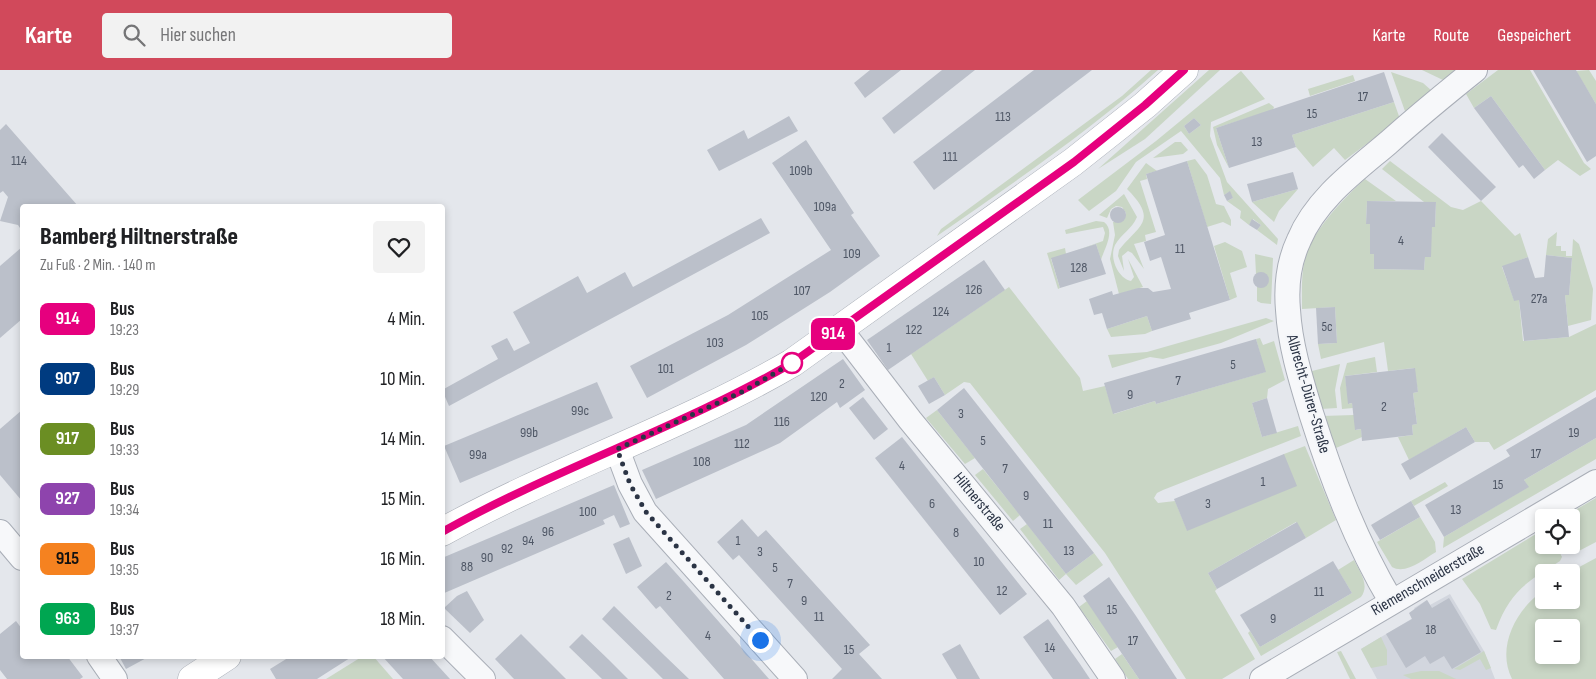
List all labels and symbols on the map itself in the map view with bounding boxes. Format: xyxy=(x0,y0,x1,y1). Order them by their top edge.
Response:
house number: 17 xyxy=(1358,88,1369,105)
house number: 15 xyxy=(1307,105,1318,122)
house number: 113 xyxy=(995,108,1011,125)
house number: 13 xyxy=(1252,133,1263,150)
house number: 111 xyxy=(943,148,957,165)
house number: 114 xyxy=(11,152,27,169)
house number: 109b xyxy=(789,162,813,179)
house number: 109a xyxy=(814,198,836,215)
house number: 4 xyxy=(1398,232,1404,249)
house number: 11 xyxy=(1175,240,1185,257)
house number: 109 xyxy=(843,245,861,262)
house number: 128 xyxy=(1071,259,1087,276)
house number: 126 xyxy=(966,281,982,298)
house number: 107 xyxy=(794,282,811,299)
house number: 27a xyxy=(1531,290,1547,307)
house number: 124 xyxy=(933,303,949,320)
house number: 105 xyxy=(752,307,769,324)
line badge: 914 xyxy=(804,318,862,350)
house number: 5c xyxy=(1321,318,1333,335)
house number: 122 xyxy=(906,321,923,338)
street label: Albrecht-Dürer-Straße xyxy=(1282,332,1334,456)
house number: 103 xyxy=(706,334,724,351)
house number: 1 xyxy=(887,339,892,356)
unlabelled marker xyxy=(781,352,803,374)
house number: 5 xyxy=(1230,356,1236,373)
house number: 101 xyxy=(658,360,674,377)
house number: 7 xyxy=(1175,372,1181,389)
house number: 2 xyxy=(839,375,845,392)
house number: 9 xyxy=(1127,386,1133,403)
house number: 120 xyxy=(810,388,828,405)
house number: 2 xyxy=(1381,398,1387,415)
house number: 99c xyxy=(571,402,589,419)
house number: 3 xyxy=(958,405,964,422)
house number: 116 xyxy=(774,413,790,430)
house number: 99b xyxy=(520,424,538,441)
house number: 19 xyxy=(1568,424,1580,441)
house number: 5 xyxy=(980,432,986,449)
house number: 112 xyxy=(734,435,750,452)
house number: 17 xyxy=(1531,445,1542,462)
house number: 99a xyxy=(469,446,487,463)
house number: 108 xyxy=(693,453,711,470)
house number: 4 xyxy=(899,457,905,474)
house number: 7 xyxy=(1002,460,1008,477)
street label: Hiltnerstraße xyxy=(949,469,1009,535)
house number: 1 xyxy=(1261,473,1266,490)
house number: 15 xyxy=(1493,476,1504,493)
house number: 9 xyxy=(1023,487,1029,504)
house number: 6 xyxy=(929,495,935,512)
house number: 3 xyxy=(1205,495,1211,512)
house number: 13 xyxy=(1451,501,1462,518)
house number: 100 xyxy=(579,503,597,520)
house number: 11 xyxy=(1043,515,1053,532)
house number: 96 xyxy=(542,523,554,540)
house number: 8 xyxy=(953,524,959,541)
house number: 94 xyxy=(522,532,534,549)
house number: 1 xyxy=(736,532,741,549)
house number: 92 xyxy=(501,540,513,557)
street label: Riemenschneiderstraße xyxy=(1368,540,1488,620)
house number: 13 xyxy=(1064,542,1075,559)
house number: 3 xyxy=(757,543,763,560)
house number: 90 xyxy=(481,549,493,566)
house number: 10 xyxy=(973,553,985,570)
house number: 88 xyxy=(461,558,473,575)
house number: 5 xyxy=(772,559,778,576)
house number: 7 xyxy=(787,575,793,592)
house number: 12 xyxy=(997,582,1008,599)
house number: 11 xyxy=(1314,583,1324,600)
house number: 2 xyxy=(666,587,672,604)
house number: 9 xyxy=(801,592,807,609)
house number: 15 xyxy=(1107,601,1118,618)
house number: 11 xyxy=(814,608,824,625)
house number: 9 xyxy=(1270,610,1276,627)
house number: 18 xyxy=(1425,621,1437,638)
house number: 4 xyxy=(705,627,711,644)
your location xyxy=(748,628,773,653)
house number: 17 xyxy=(1128,632,1139,649)
house number: 14 xyxy=(1045,639,1056,656)
house number: 15 xyxy=(844,641,855,658)

